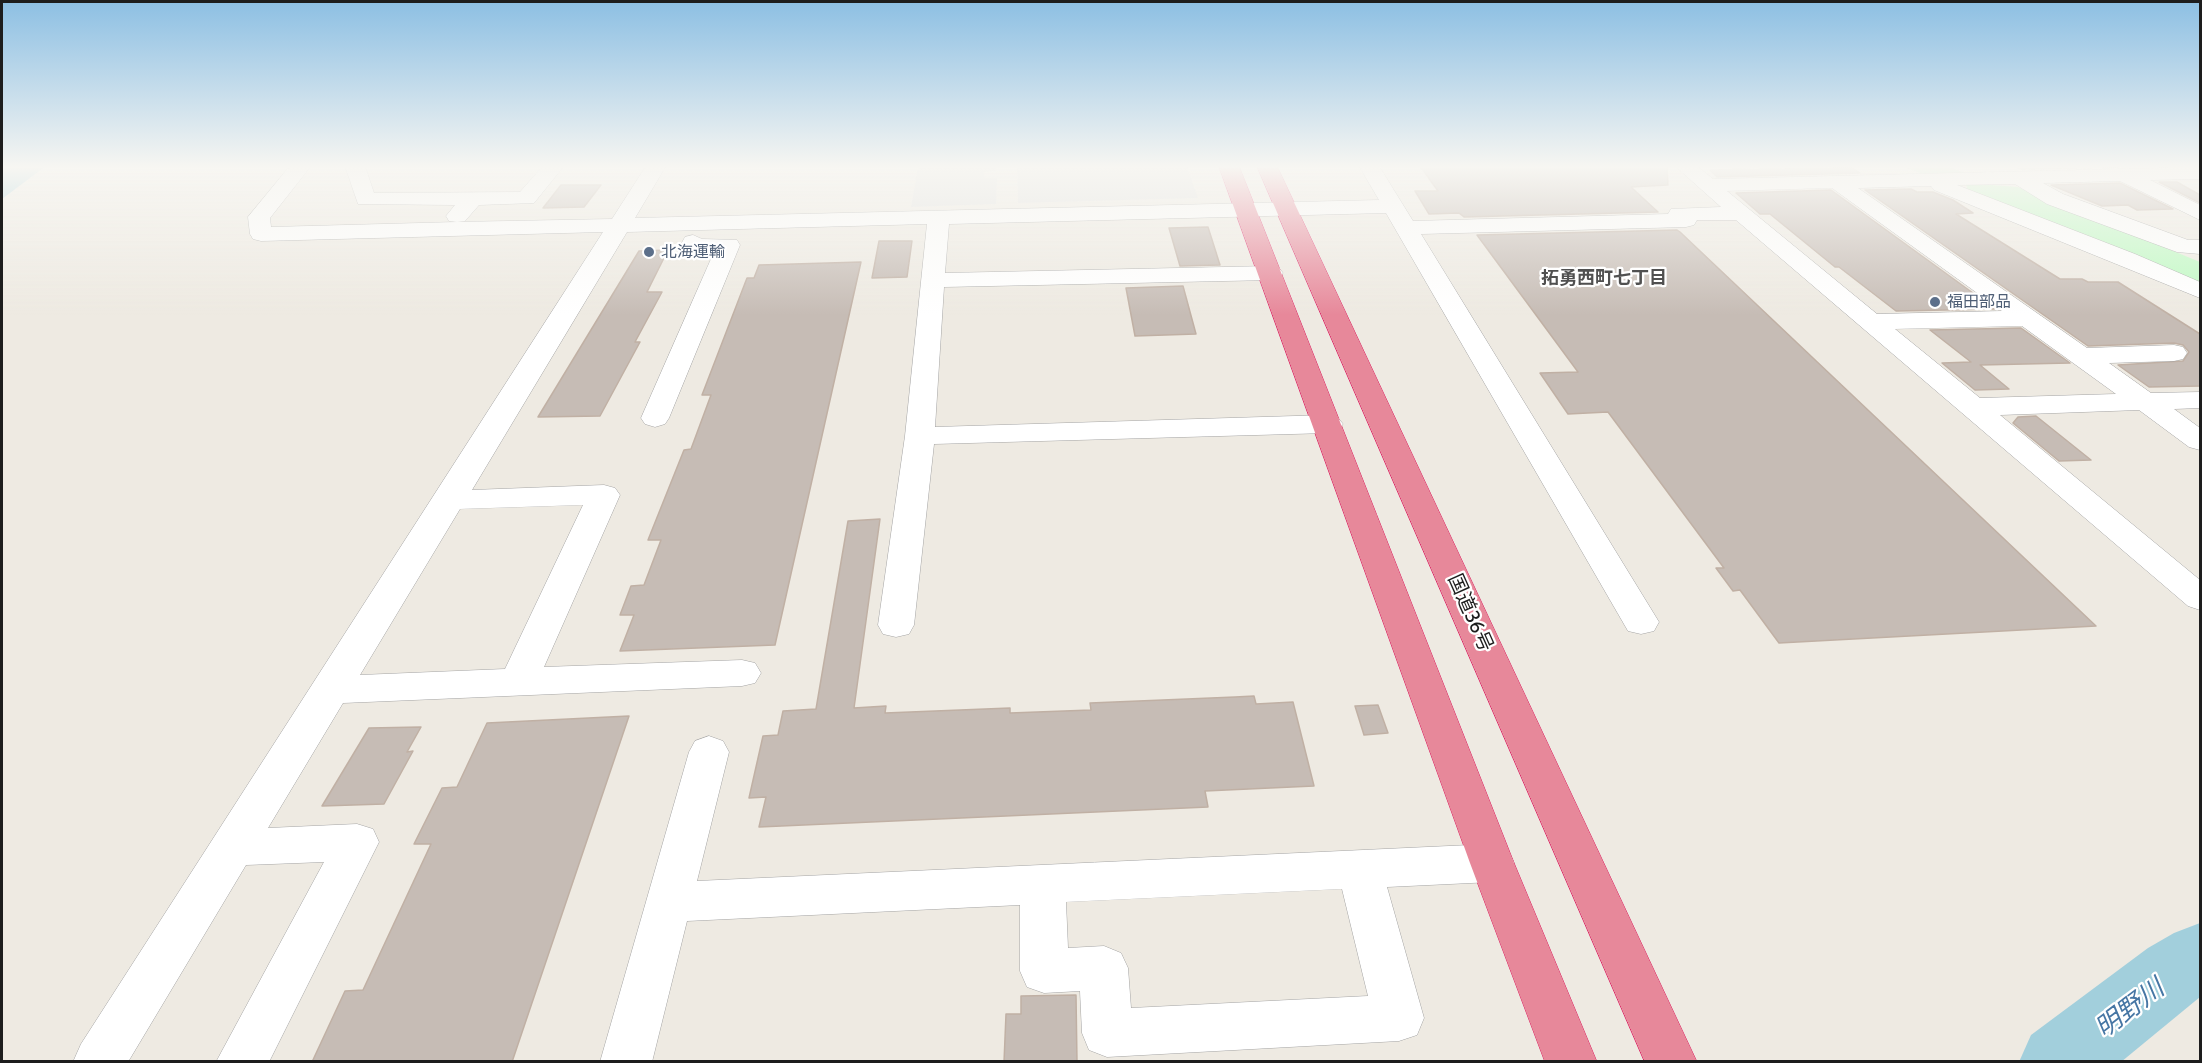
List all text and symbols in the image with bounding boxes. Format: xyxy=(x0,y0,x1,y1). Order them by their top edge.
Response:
place label: 北海運輸 xyxy=(661,242,725,262)
marker: 北海運輸 xyxy=(642,245,656,259)
district label: 拓勇西町七丁目 xyxy=(1541,268,1667,290)
place label: 福田部品 xyxy=(1947,292,2011,312)
marker: 福田部品 xyxy=(1928,295,1942,309)
street label: 国道36号 xyxy=(1442,571,1498,655)
water label: 明野川 xyxy=(2089,973,2171,1045)

